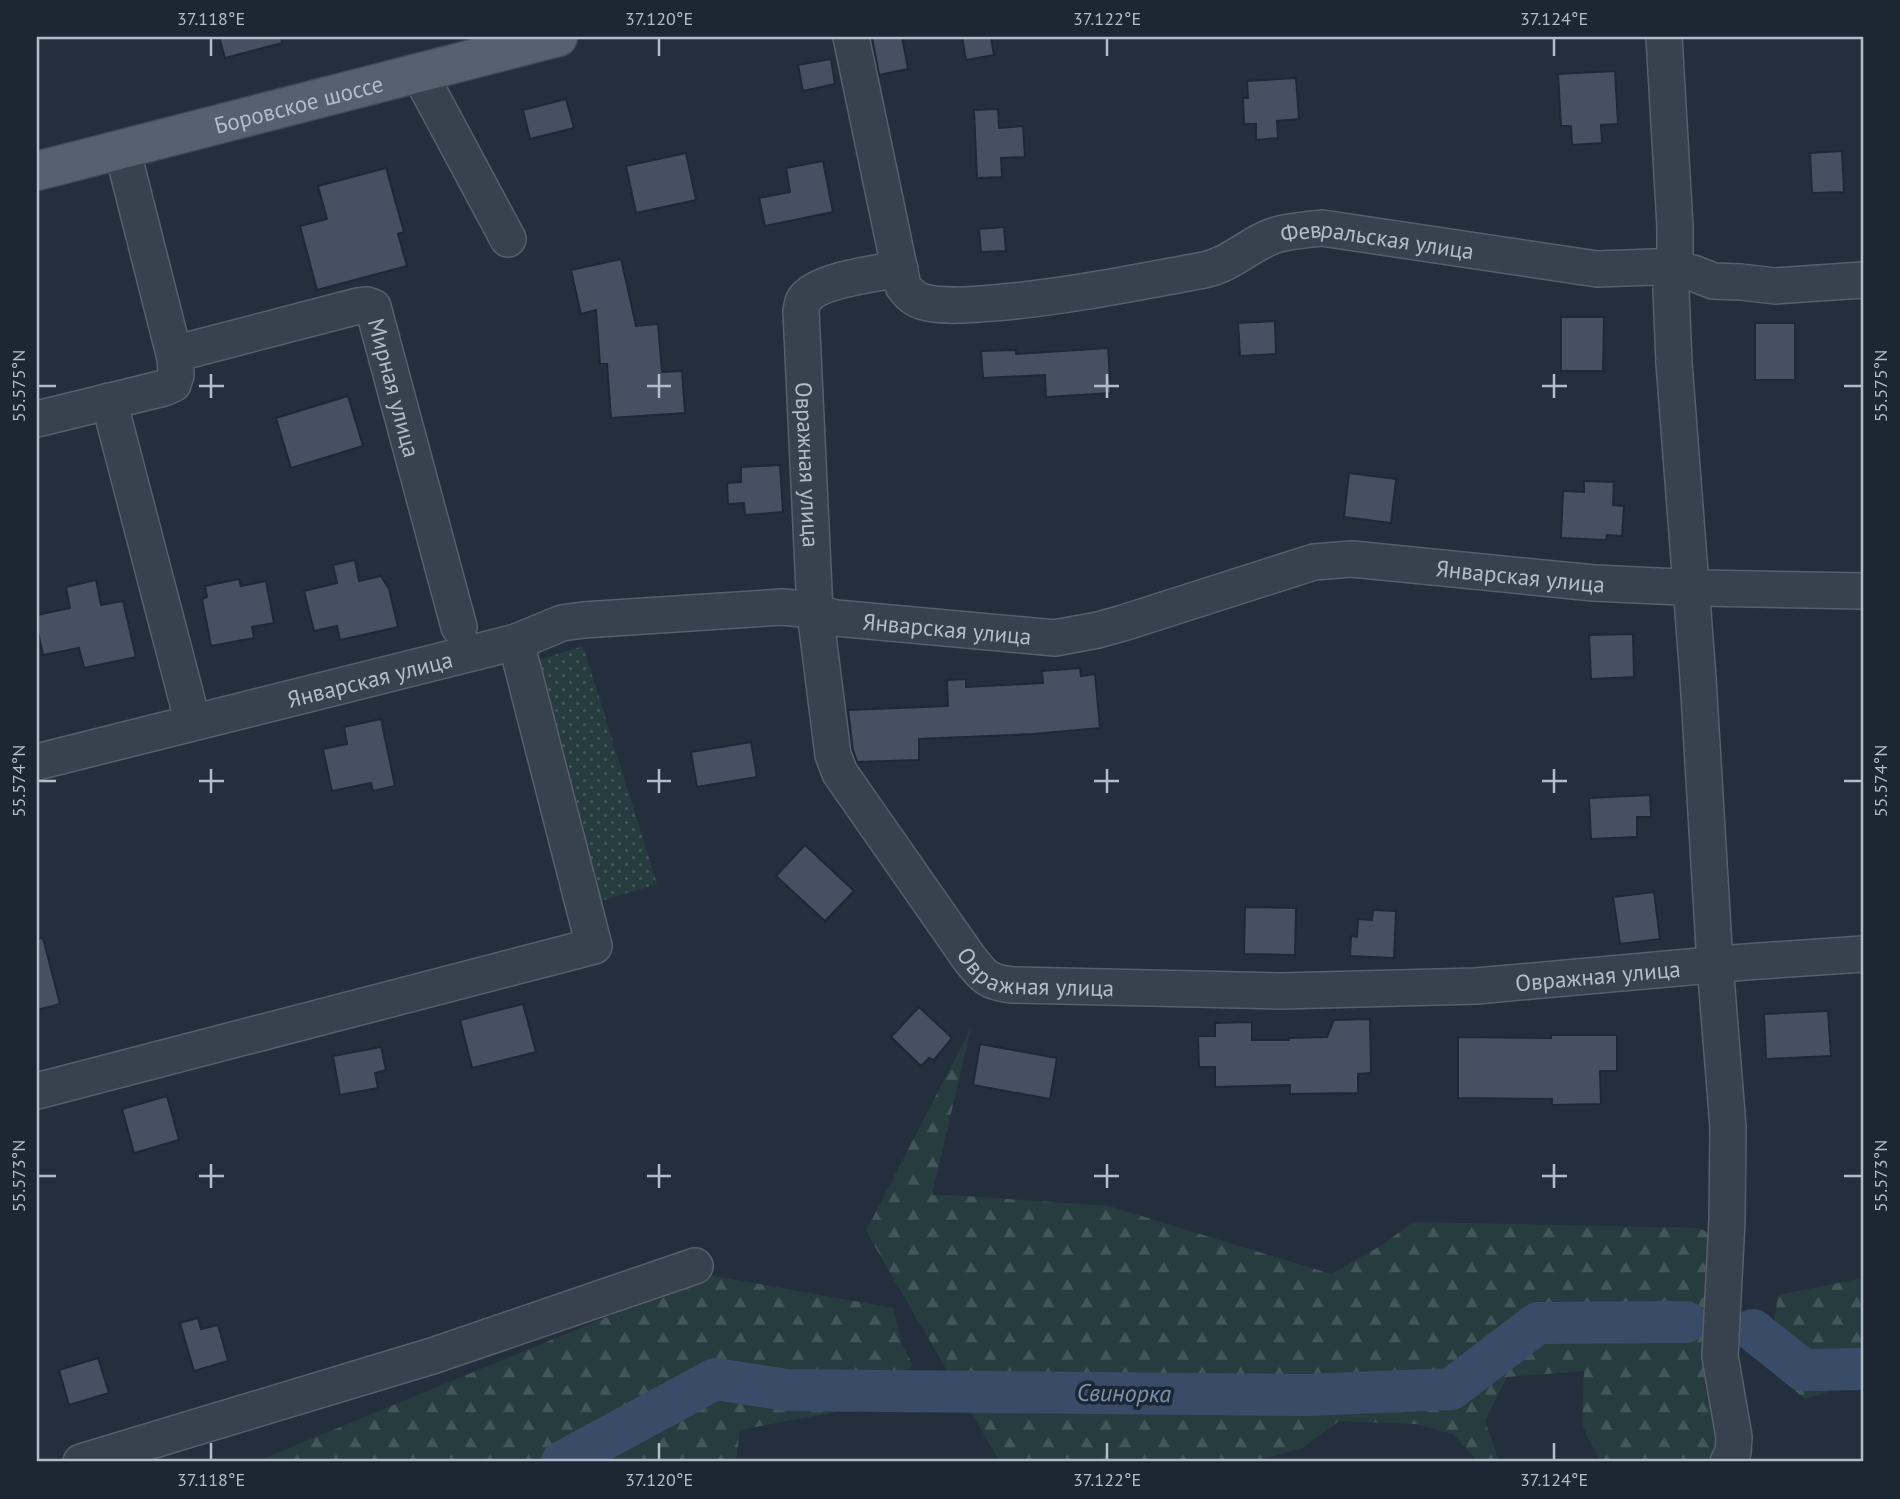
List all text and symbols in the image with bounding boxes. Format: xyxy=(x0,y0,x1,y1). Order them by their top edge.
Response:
text: 37.118°E xyxy=(177,7,245,30)
text: 37.120°E xyxy=(625,7,693,30)
text: 37.122°E xyxy=(1073,7,1141,30)
text: 37.124°E xyxy=(1520,7,1588,30)
street label: Боровское шоссе xyxy=(211,68,386,139)
street label: Февральская улица xyxy=(1278,214,1476,265)
street label: Мирная улица xyxy=(362,315,427,460)
text: 55.575°N xyxy=(7,350,30,422)
text: 55.575°N xyxy=(1869,350,1892,422)
street label: Овражная улица xyxy=(790,381,826,548)
street label: Январская улица xyxy=(1435,553,1605,598)
street label: Январская улица xyxy=(861,606,1033,650)
street label: Январская улица xyxy=(284,644,455,713)
text: 55.574°N xyxy=(7,745,30,817)
text: 55.574°N xyxy=(1869,745,1892,817)
street label: Овражная улица xyxy=(951,941,1115,1002)
street label: Овражная улица xyxy=(1514,953,1682,997)
text: 55.573°N xyxy=(7,1140,30,1212)
text: 55.573°N xyxy=(1869,1140,1892,1212)
water label: Свинорка xyxy=(1077,1377,1172,1409)
text: 37.118°E xyxy=(177,1468,245,1491)
text: 37.120°E xyxy=(625,1468,693,1491)
text: 37.122°E xyxy=(1073,1468,1141,1491)
text: 37.124°E xyxy=(1520,1468,1588,1491)

